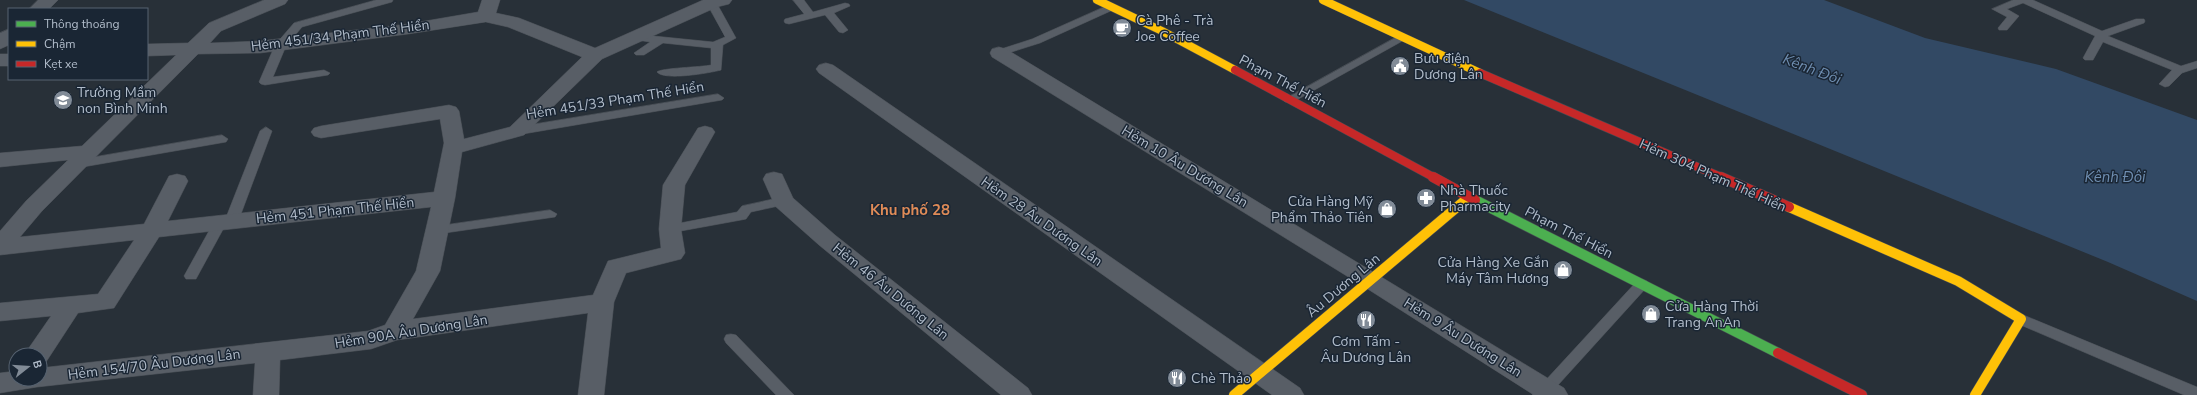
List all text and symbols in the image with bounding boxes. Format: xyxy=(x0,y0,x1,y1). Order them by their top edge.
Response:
legend xyxy=(8,8,148,80)
place label: Cà Phê - Trà Joe Coffee xyxy=(1135,11,1213,46)
street label: Hẻm 451/34 Phạm Thế Hiển xyxy=(250,15,430,56)
text: Thông thoáng xyxy=(44,16,120,32)
cafe icon: Cà Phê - Trà Joe Coffee xyxy=(1111,17,1133,39)
text: Chậm xyxy=(44,36,76,52)
place label: Bưu điện Dương Lân xyxy=(1414,49,1483,84)
water label: Kênh Đôi xyxy=(1780,49,1845,89)
street label: Phạm Thế Hiển xyxy=(1236,50,1330,112)
public building icon: Bưu điện Dương Lân xyxy=(1389,55,1411,77)
text: Kẹt xe xyxy=(44,56,78,72)
street label: Hẻm 451/33 Phạm Thế Hiển xyxy=(525,77,705,124)
place label: Trường Mầm non Bình Minh xyxy=(77,83,168,118)
school or university icon: Trường Mầm non Bình Minh xyxy=(52,89,74,111)
street label: Hẻm 10 Âu Dương Lân xyxy=(1118,121,1252,212)
street label: Hẻm 304 Phạm Thế Hiển xyxy=(1636,134,1789,216)
water label: Kênh Đôi xyxy=(2084,167,2146,187)
street label: Hẻm 28 Âu Dương Lân xyxy=(977,172,1106,271)
place label: Nhà Thuốc Pharmacity xyxy=(1440,181,1511,216)
pharmacy icon: Nhà Thuốc Pharmacity xyxy=(1415,187,1437,209)
place label: Cửa Hàng Mỹ Phẩm Thảo Tiên xyxy=(1271,192,1374,227)
street label: Hẻm 451 Phạm Thế Hiển xyxy=(255,193,415,228)
shop icon: Cửa Hàng Mỹ Phẩm Thảo Tiên xyxy=(1376,198,1398,220)
district label: Khu phố 28 xyxy=(870,200,950,220)
street label: Phạm Thế Hiển xyxy=(1521,202,1616,263)
street label: Hẻm 46 Âu Dương Lân xyxy=(829,239,953,344)
street label: Âu Dương Lân xyxy=(1303,249,1384,322)
place label: Cửa Hàng Xe Gắn Máy Tâm Hương xyxy=(1437,253,1549,288)
shop icon: Cửa Hàng Xe Gắn Máy Tâm Hương xyxy=(1552,259,1574,281)
street label: Hẻm 9 Âu Dương Lân xyxy=(1400,293,1525,382)
place label: Cửa Hàng Thời Trang AnAn xyxy=(1665,297,1758,332)
shop icon: Cửa Hàng Thời Trang AnAn xyxy=(1640,303,1662,325)
restaurant icon: Cơm Tấm - Âu Dương Lân xyxy=(1355,309,1377,331)
street label: Hẻm 90A Âu Dương Lân xyxy=(333,310,489,353)
place label: Cơm Tấm - Âu Dương Lân xyxy=(1321,332,1411,367)
street label: Hẻm 154/70 Âu Dương Lân xyxy=(67,344,241,385)
north arrow xyxy=(8,347,48,387)
text: B xyxy=(29,358,45,370)
restaurant icon: Chè Thảo xyxy=(1166,367,1188,389)
place label: Chè Thảo xyxy=(1191,369,1251,388)

